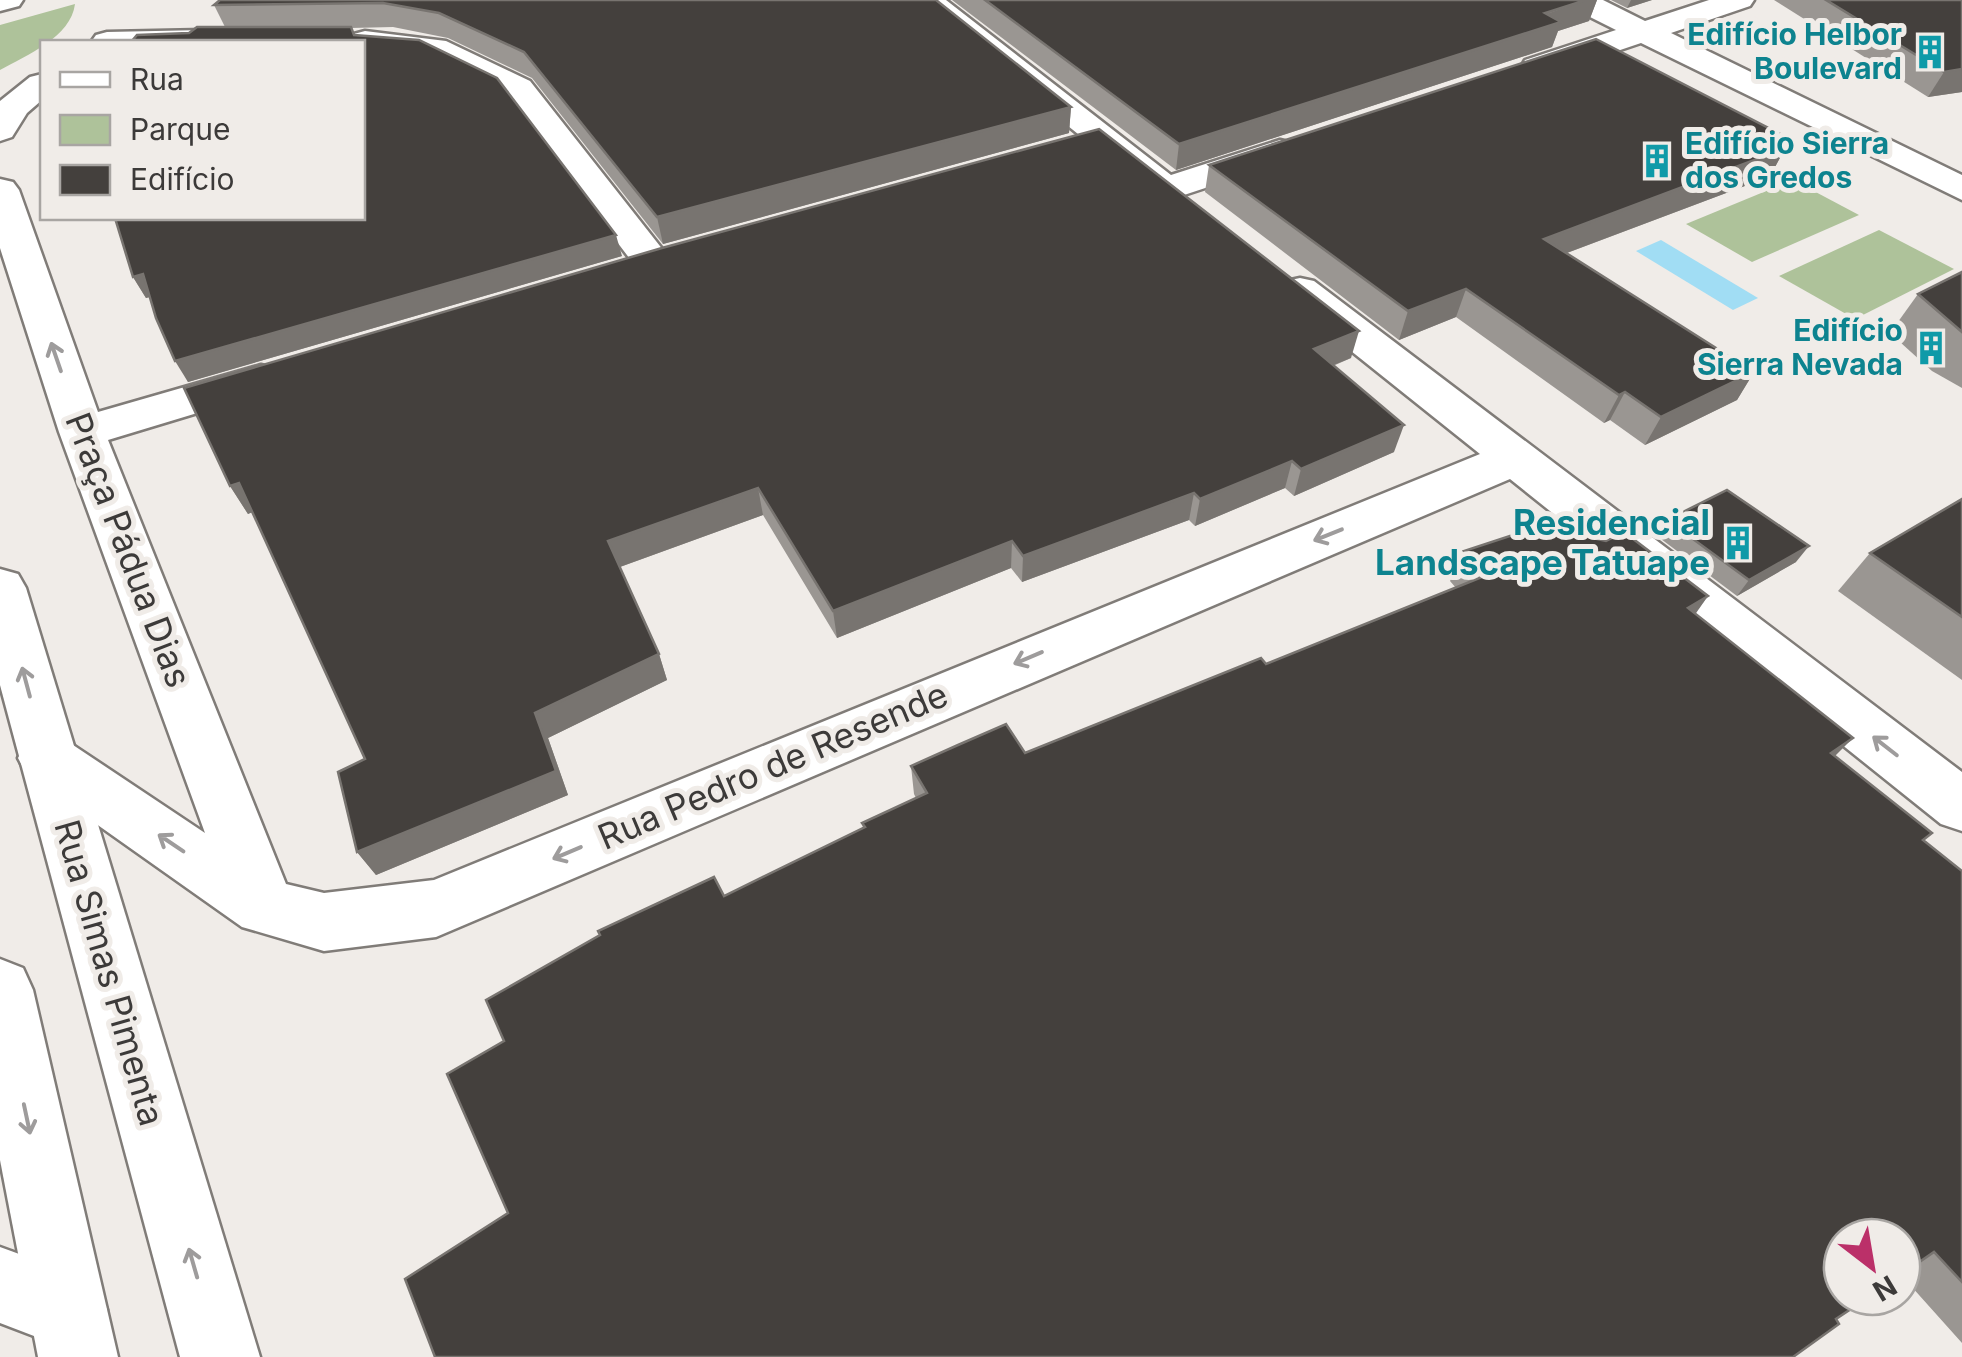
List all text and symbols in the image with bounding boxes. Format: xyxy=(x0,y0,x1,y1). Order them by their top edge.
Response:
place label: Edifício Helbor Boulevard xyxy=(1687,16,1902,86)
building icon: Edifício Helbor Boulevard xyxy=(1911,33,1949,71)
legend xyxy=(40,40,365,220)
text: Rua xyxy=(130,61,184,97)
text: Parque xyxy=(130,111,230,147)
place label: Edifício Sierra dos Gredos xyxy=(1685,125,1889,195)
building icon: Edifício Sierra dos Gredos xyxy=(1638,142,1676,180)
text: Edifício xyxy=(130,161,234,197)
place label: Edifício Sierra Nevada xyxy=(1697,312,1903,382)
building icon: Edifício Sierra Nevada xyxy=(1912,329,1950,367)
one-way arrow xyxy=(46,342,64,374)
street label: Praça Pádua Dias xyxy=(57,407,201,693)
place label: Residencial Landscape Tatuape xyxy=(1375,501,1710,583)
building icon: Residencial Landscape Tatuape xyxy=(1719,524,1757,562)
one-way arrow xyxy=(1313,527,1344,545)
one-way arrow xyxy=(1013,651,1044,669)
one-way arrow xyxy=(16,667,34,698)
street label: Rua Pedro de Resende xyxy=(592,672,954,858)
one-way arrow xyxy=(1872,736,1899,757)
street label: Rua Simas Pimenta xyxy=(46,815,174,1130)
one-way arrow xyxy=(157,833,185,854)
one-way arrow xyxy=(552,845,583,863)
one-way arrow xyxy=(19,1103,38,1135)
north arrow xyxy=(1822,1217,1922,1317)
one-way arrow xyxy=(183,1248,202,1280)
text: N xyxy=(1867,1268,1903,1308)

